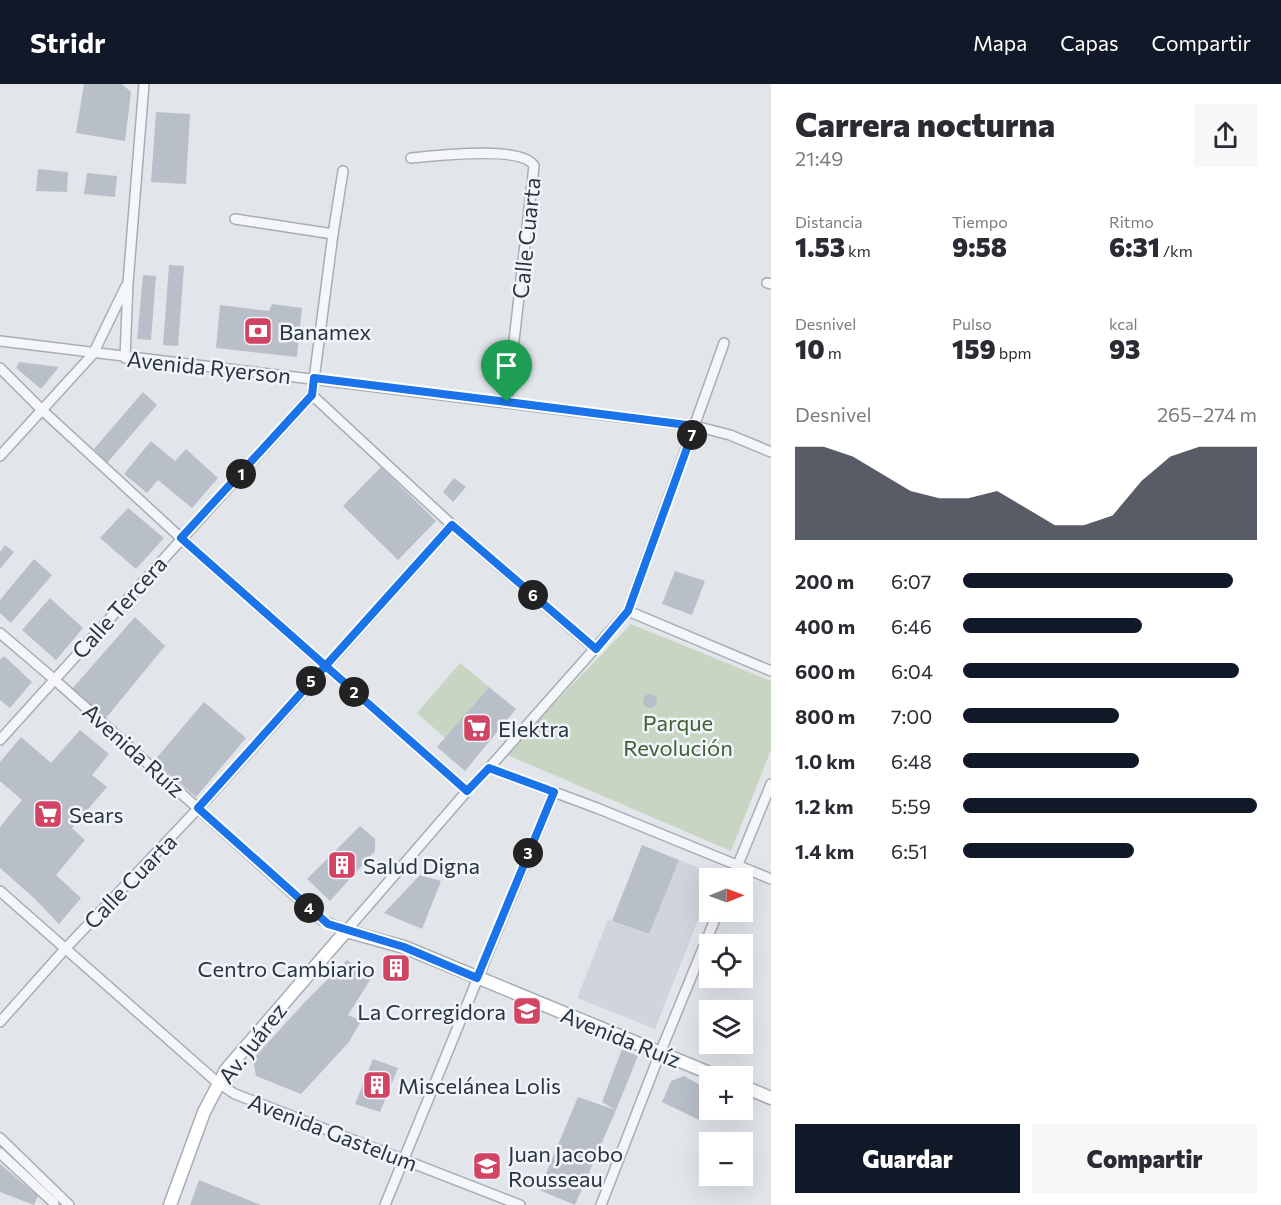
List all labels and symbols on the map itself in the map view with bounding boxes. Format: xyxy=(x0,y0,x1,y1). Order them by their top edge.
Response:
street label: Calle Cuarta xyxy=(506,176,546,300)
bank icon: Banamex xyxy=(242,315,274,347)
place label: Banamex xyxy=(279,318,372,345)
pin xyxy=(481,340,532,402)
street label: Avenida Ryerson xyxy=(126,345,292,389)
pin: 7 xyxy=(677,420,707,450)
pin: 1 xyxy=(226,459,256,489)
street label: Calle Tercera xyxy=(66,550,172,664)
pin: 6 xyxy=(518,580,548,610)
pin: 5 xyxy=(296,666,326,696)
pin: 2 xyxy=(339,677,369,707)
street label: Avenida Ruíz xyxy=(78,697,190,803)
park label: Parque Revolución xyxy=(623,709,733,761)
supermarket icon: Elektra xyxy=(461,712,493,744)
place label: Elektra xyxy=(498,715,569,742)
supermarket icon: Sears xyxy=(32,798,64,830)
place label: Sears xyxy=(69,801,123,828)
street label: Calle Cuarta xyxy=(78,828,182,934)
pin: 3 xyxy=(513,838,543,868)
building icon: Salud Digna xyxy=(326,849,358,881)
place label: Salud Digna xyxy=(363,852,480,879)
north arrow xyxy=(699,868,753,922)
pin: 4 xyxy=(294,893,324,923)
building icon: Centro Cambiario xyxy=(380,952,412,984)
place label: Centro Cambiario xyxy=(197,955,375,982)
school or university icon: La Corregidora xyxy=(511,995,543,1027)
street label: Av. Juárez xyxy=(212,997,292,1089)
place label: La Corregidora xyxy=(357,998,506,1025)
street label: Avenida Ruíz xyxy=(557,1001,685,1073)
building icon: Miscelánea Lolis xyxy=(361,1069,393,1101)
place label: Miscelánea Lolis xyxy=(398,1072,561,1099)
street label: Avenida Gastelum xyxy=(245,1087,421,1177)
place label: Juan Jacobo Rousseau xyxy=(508,1140,623,1192)
school or university icon: Juan Jacobo Rousseau xyxy=(471,1150,503,1182)

